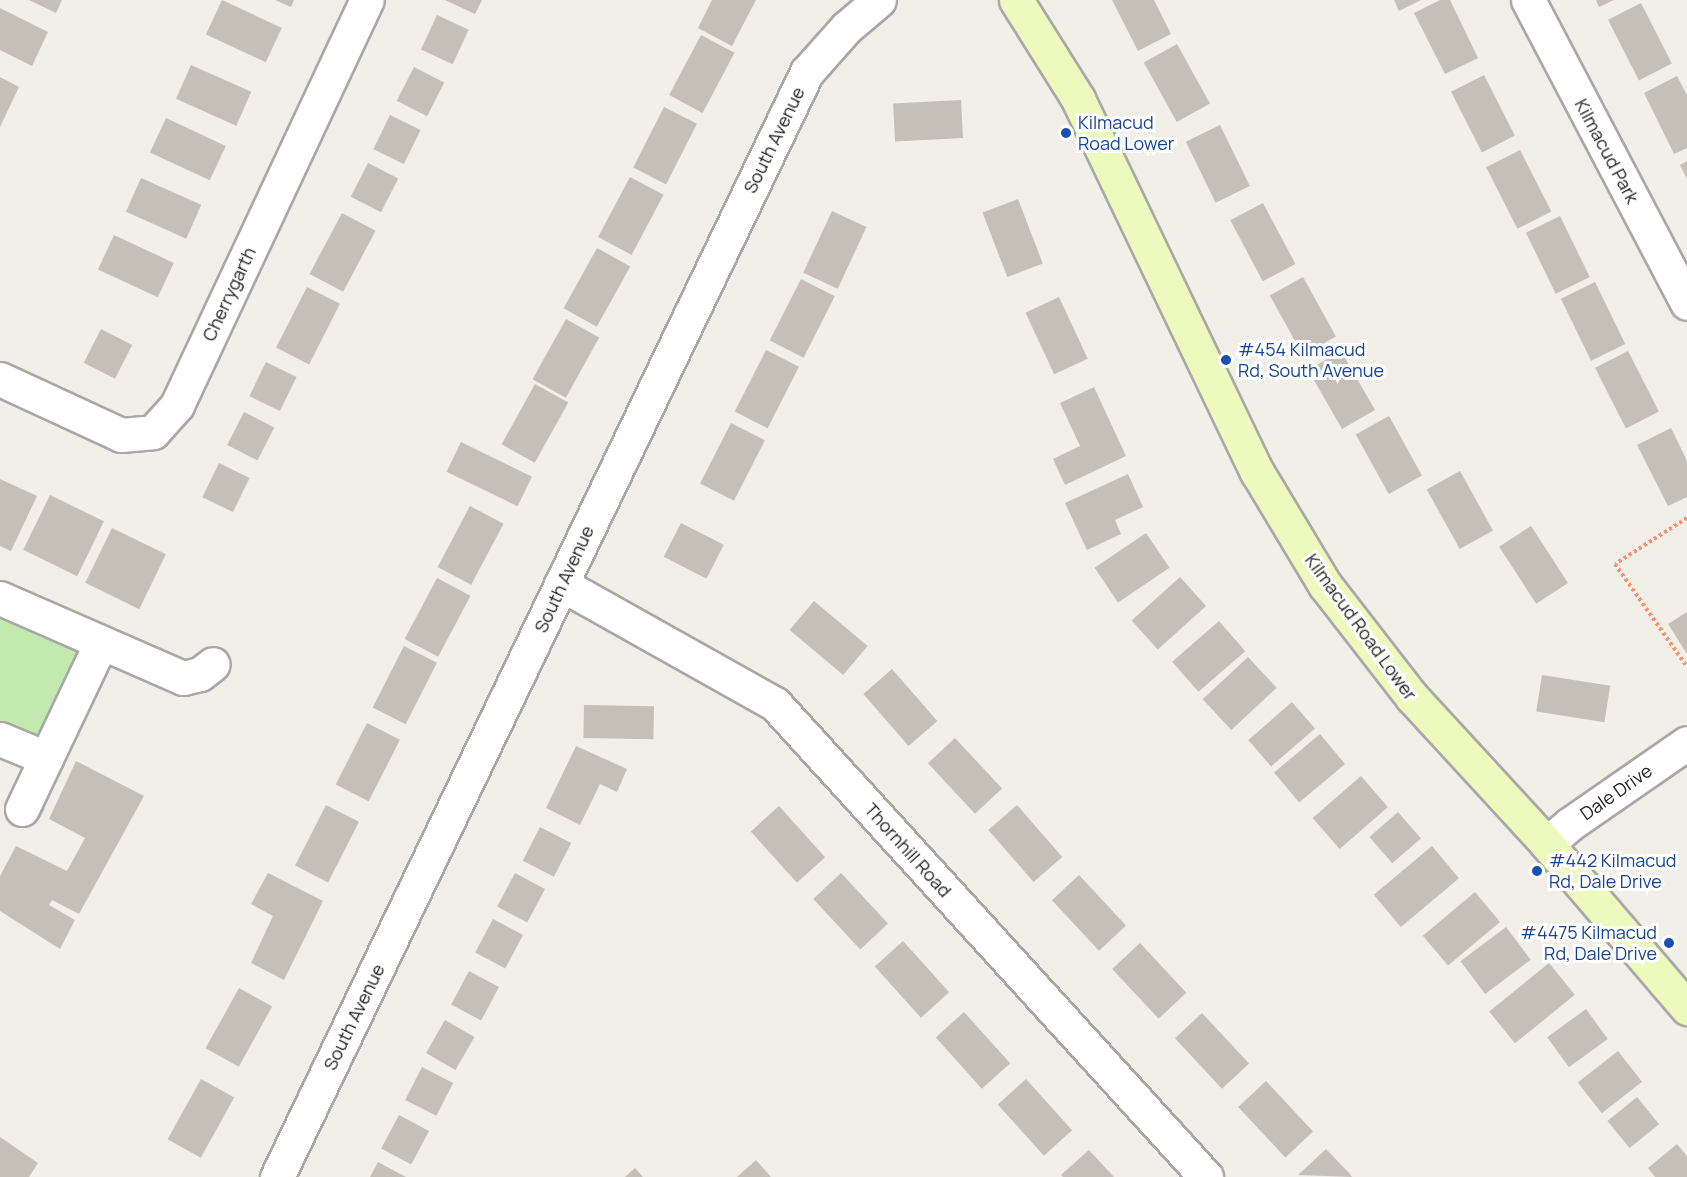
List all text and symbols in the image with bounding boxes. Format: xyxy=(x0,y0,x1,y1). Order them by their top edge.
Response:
street label: South Avenue xyxy=(739,83,809,197)
street label: Kilmacud Park xyxy=(1570,95,1644,207)
place label: Kilmacud Road Lower xyxy=(1078,112,1174,154)
marker: Kilmacud Road Lower xyxy=(1059,126,1073,140)
street label: Cherrygarth xyxy=(198,244,260,344)
place label: #454 Kilmacud Rd, South Avenue xyxy=(1238,339,1384,382)
marker: #454 Kilmacud Rd, South Avenue xyxy=(1219,353,1233,367)
street label: South Avenue xyxy=(530,522,598,636)
street label: Kilmacud Road Lower xyxy=(1301,550,1421,704)
street label: Dale Drive xyxy=(1576,759,1656,825)
street label: Thornhill Road xyxy=(860,799,956,901)
place label: #442 Kilmacud Rd, Dale Drive xyxy=(1549,850,1677,892)
marker: #442 Kilmacud Rd, Dale Drive xyxy=(1530,864,1544,878)
place label: #4475 Kilmacud Rd, Dale Drive xyxy=(1520,922,1657,964)
marker: #4475 Kilmacud Rd, Dale Drive xyxy=(1662,936,1676,950)
street label: South Avenue xyxy=(319,960,389,1074)

